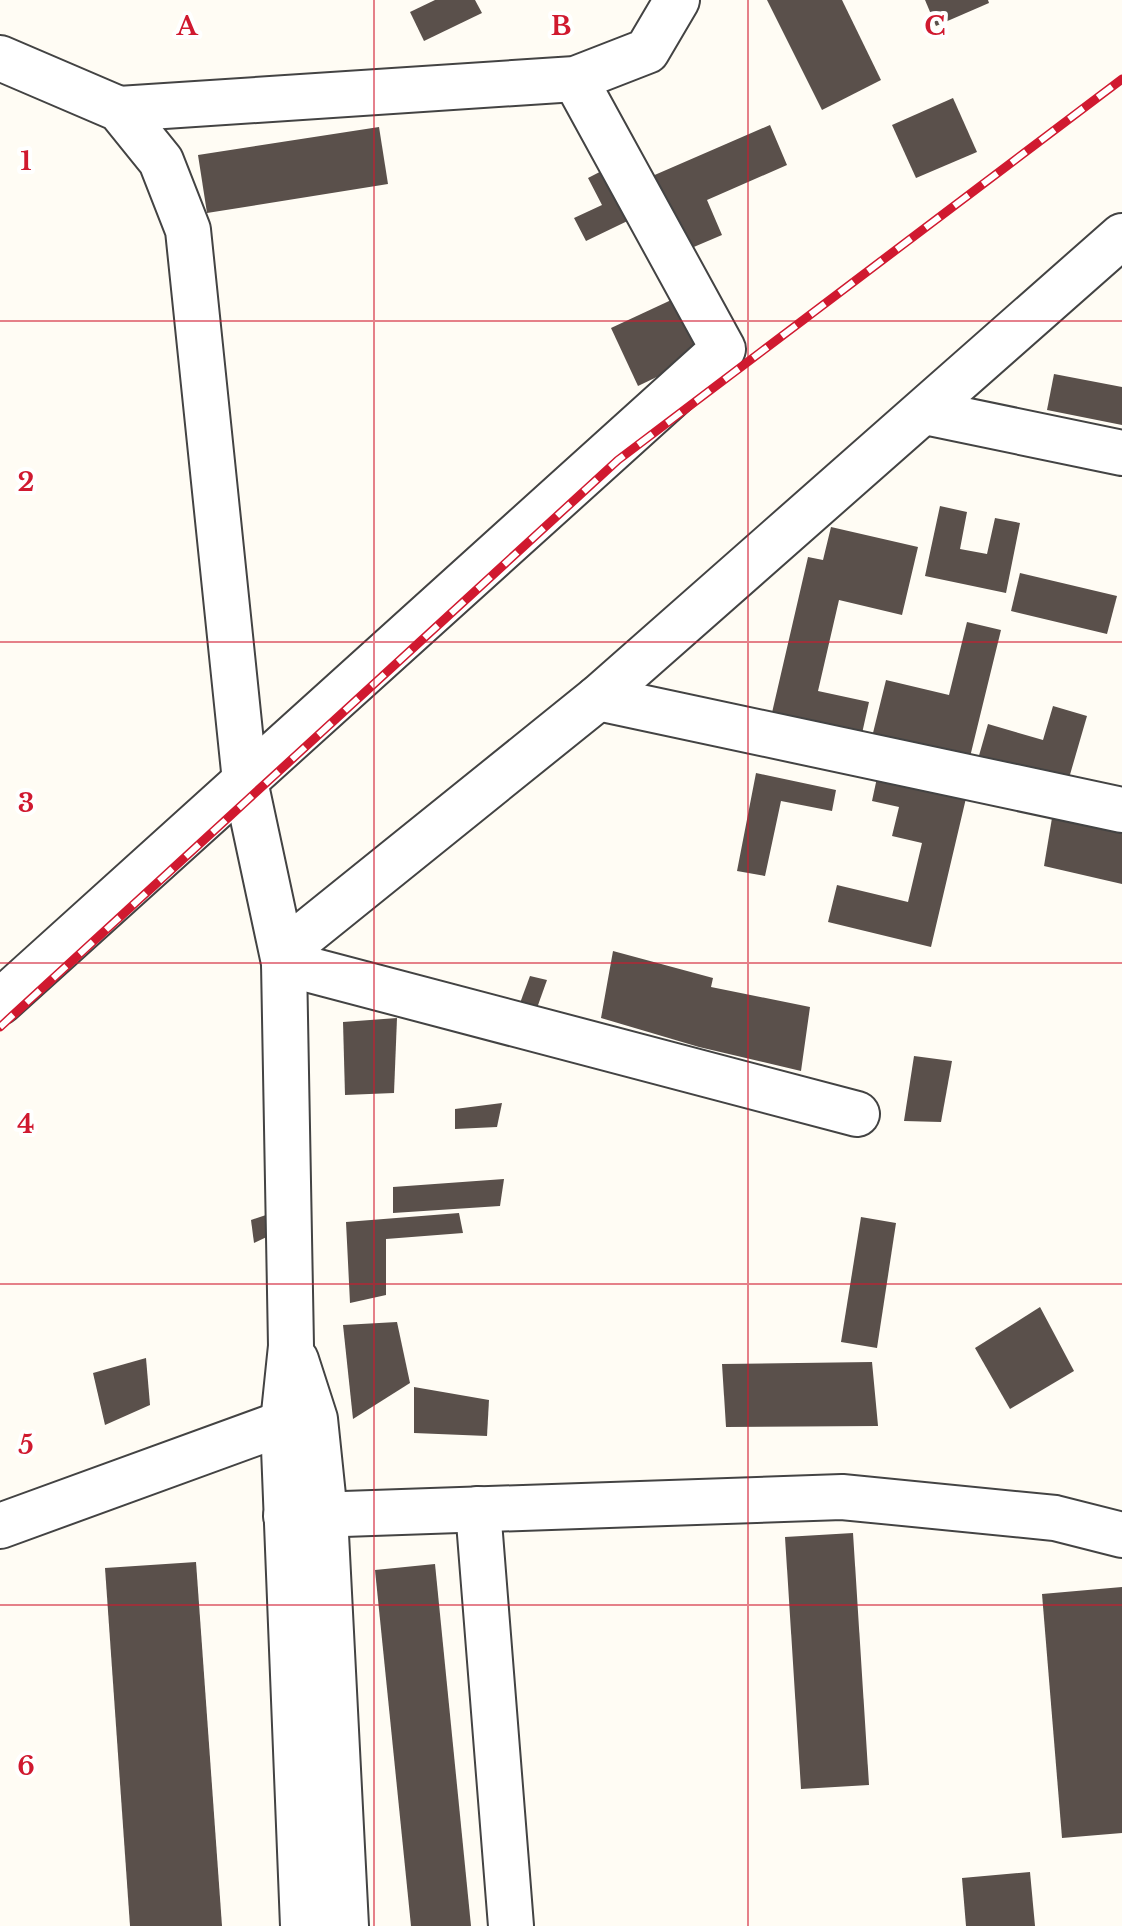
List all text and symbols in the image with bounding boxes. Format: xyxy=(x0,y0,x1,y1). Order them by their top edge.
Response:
text: A xyxy=(175,10,198,42)
text: B xyxy=(551,10,571,42)
text: C xyxy=(924,10,946,42)
text: 1 xyxy=(20,145,32,177)
text: 2 xyxy=(18,466,34,498)
text: 3 xyxy=(18,787,34,819)
text: 4 xyxy=(17,1108,35,1140)
text: 5 xyxy=(18,1429,34,1461)
text: 6 xyxy=(17,1750,35,1782)

